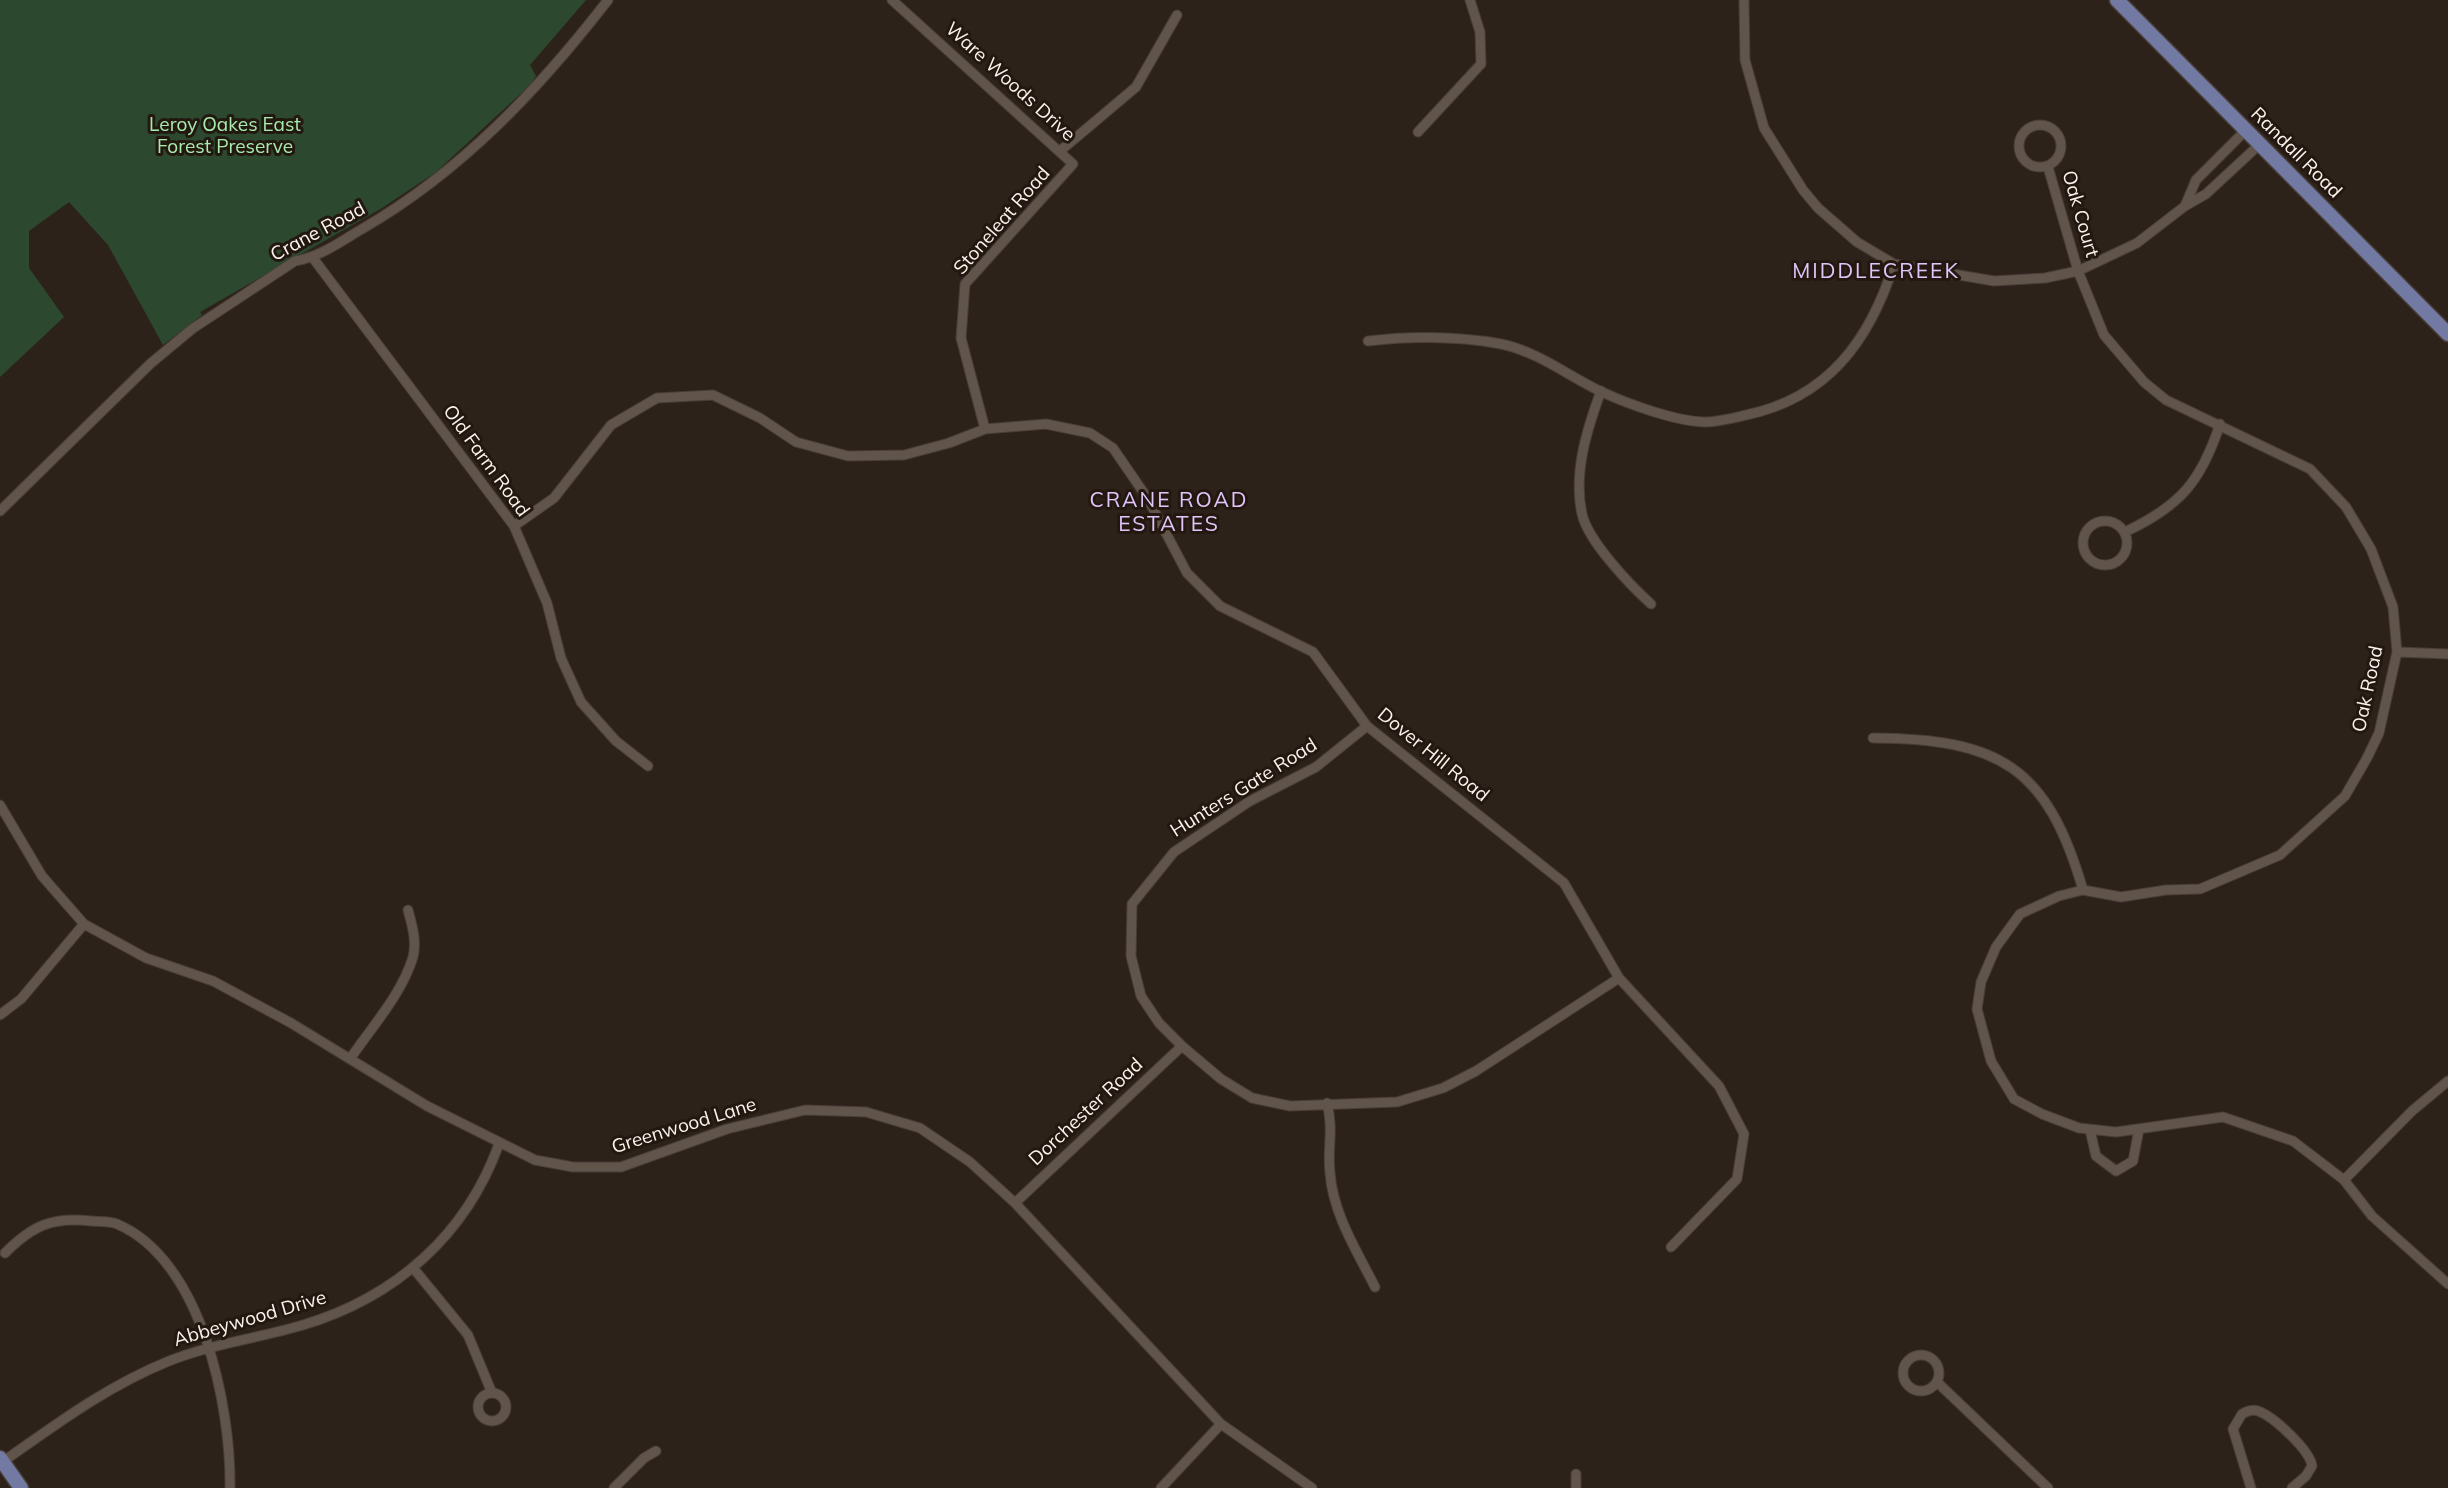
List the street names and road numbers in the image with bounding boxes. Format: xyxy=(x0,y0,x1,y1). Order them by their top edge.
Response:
street label: Ware Woods Drive xyxy=(940,18,1080,146)
street label: Randall Road xyxy=(2246,103,2346,203)
street label: Stoneleat Road xyxy=(949,163,1055,279)
street label: Oak Court xyxy=(2057,168,2103,260)
street label: Crane Road xyxy=(267,197,369,267)
street label: Old Farm Road xyxy=(438,401,534,521)
street label: Oak Road xyxy=(2348,644,2388,734)
street label: Dover Hill Road xyxy=(1373,703,1493,807)
street label: Hunters Gate Road xyxy=(1167,734,1321,842)
street label: Dorchester Road xyxy=(1024,1053,1148,1171)
street label: Greenwood Lane xyxy=(609,1093,759,1159)
street label: Abbeywood Drive xyxy=(171,1286,329,1352)

